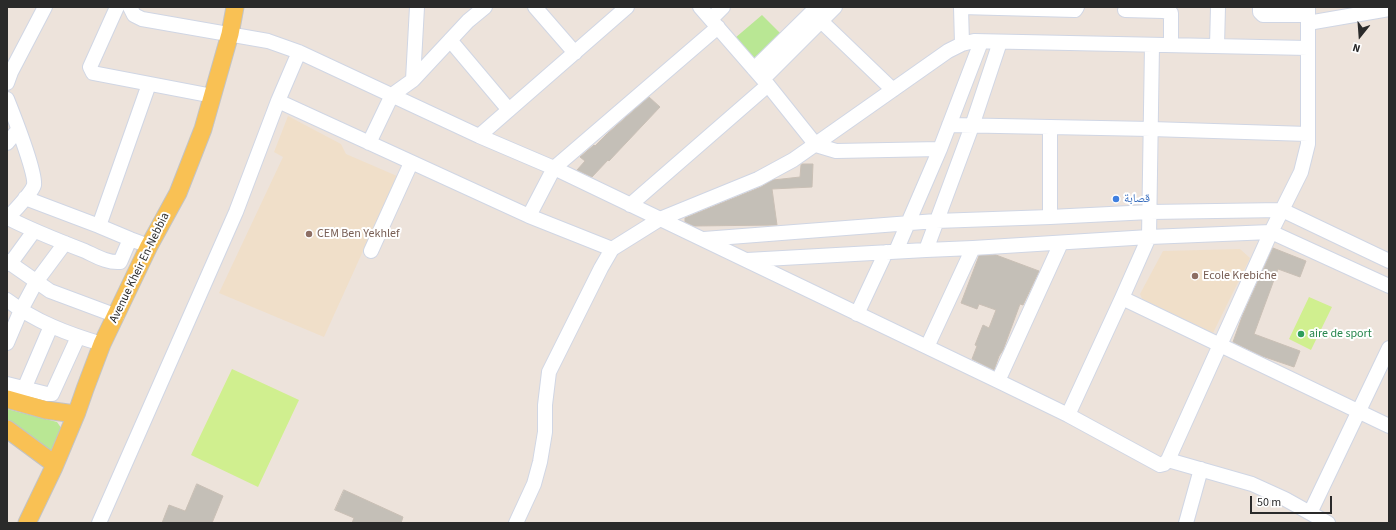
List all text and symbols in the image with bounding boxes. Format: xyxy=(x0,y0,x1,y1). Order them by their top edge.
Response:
north arrow xyxy=(1340,16,1380,56)
text: N xyxy=(1351,40,1362,56)
place label: قصابة xyxy=(1124,192,1150,206)
marker: قصابة xyxy=(1111,194,1121,204)
street label: Avenue Kheir En-Nebbia xyxy=(107,210,173,326)
place label: CEM Ben Yekhlef xyxy=(317,227,399,241)
marker: CEM Ben Yekhlef xyxy=(304,229,314,239)
place label: Ecole Krebiche xyxy=(1203,269,1277,283)
marker: Ecole Krebiche xyxy=(1190,271,1200,281)
place label: aire de sport xyxy=(1309,327,1372,341)
marker: aire de sport xyxy=(1296,329,1306,339)
scale bar xyxy=(1252,488,1334,514)
text: 50 m xyxy=(1257,494,1281,511)

